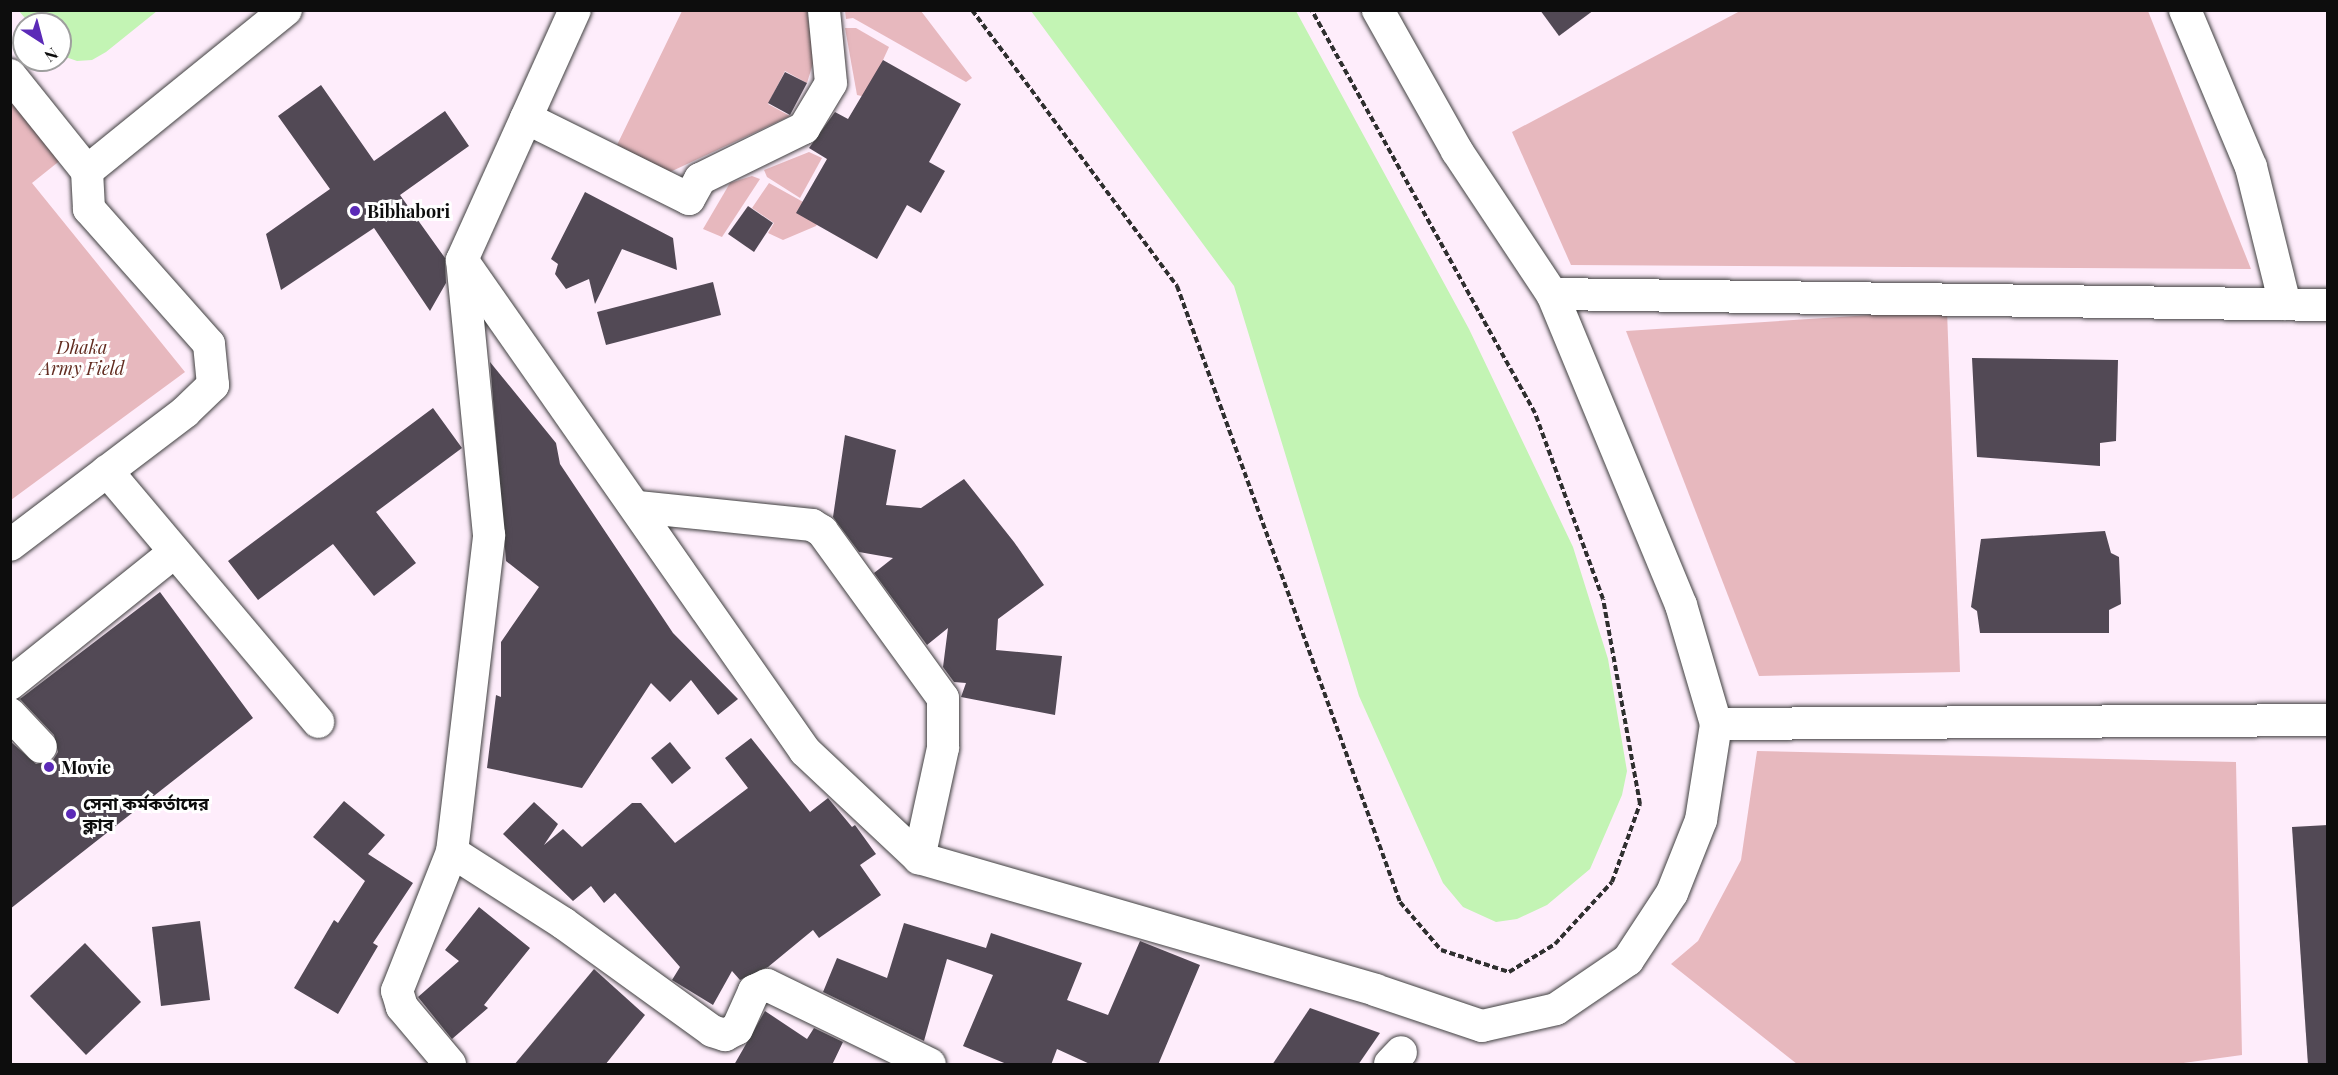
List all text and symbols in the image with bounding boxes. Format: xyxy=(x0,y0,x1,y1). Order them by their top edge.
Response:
north arrow xyxy=(12,12,72,72)
text: N xyxy=(41,43,63,67)
place label: Bibhabori xyxy=(367,200,450,222)
marker: Bibhabori xyxy=(348,204,362,218)
park label: Dhaka Army Field xyxy=(40,337,124,380)
place label: Movie xyxy=(61,756,111,778)
marker: Movie xyxy=(42,760,56,774)
place label: সেনা কর্মকর্তাদের ক্লাব xyxy=(83,793,209,836)
marker: সেনা কর্মকর্তাদের ক্লাব xyxy=(64,807,78,821)

